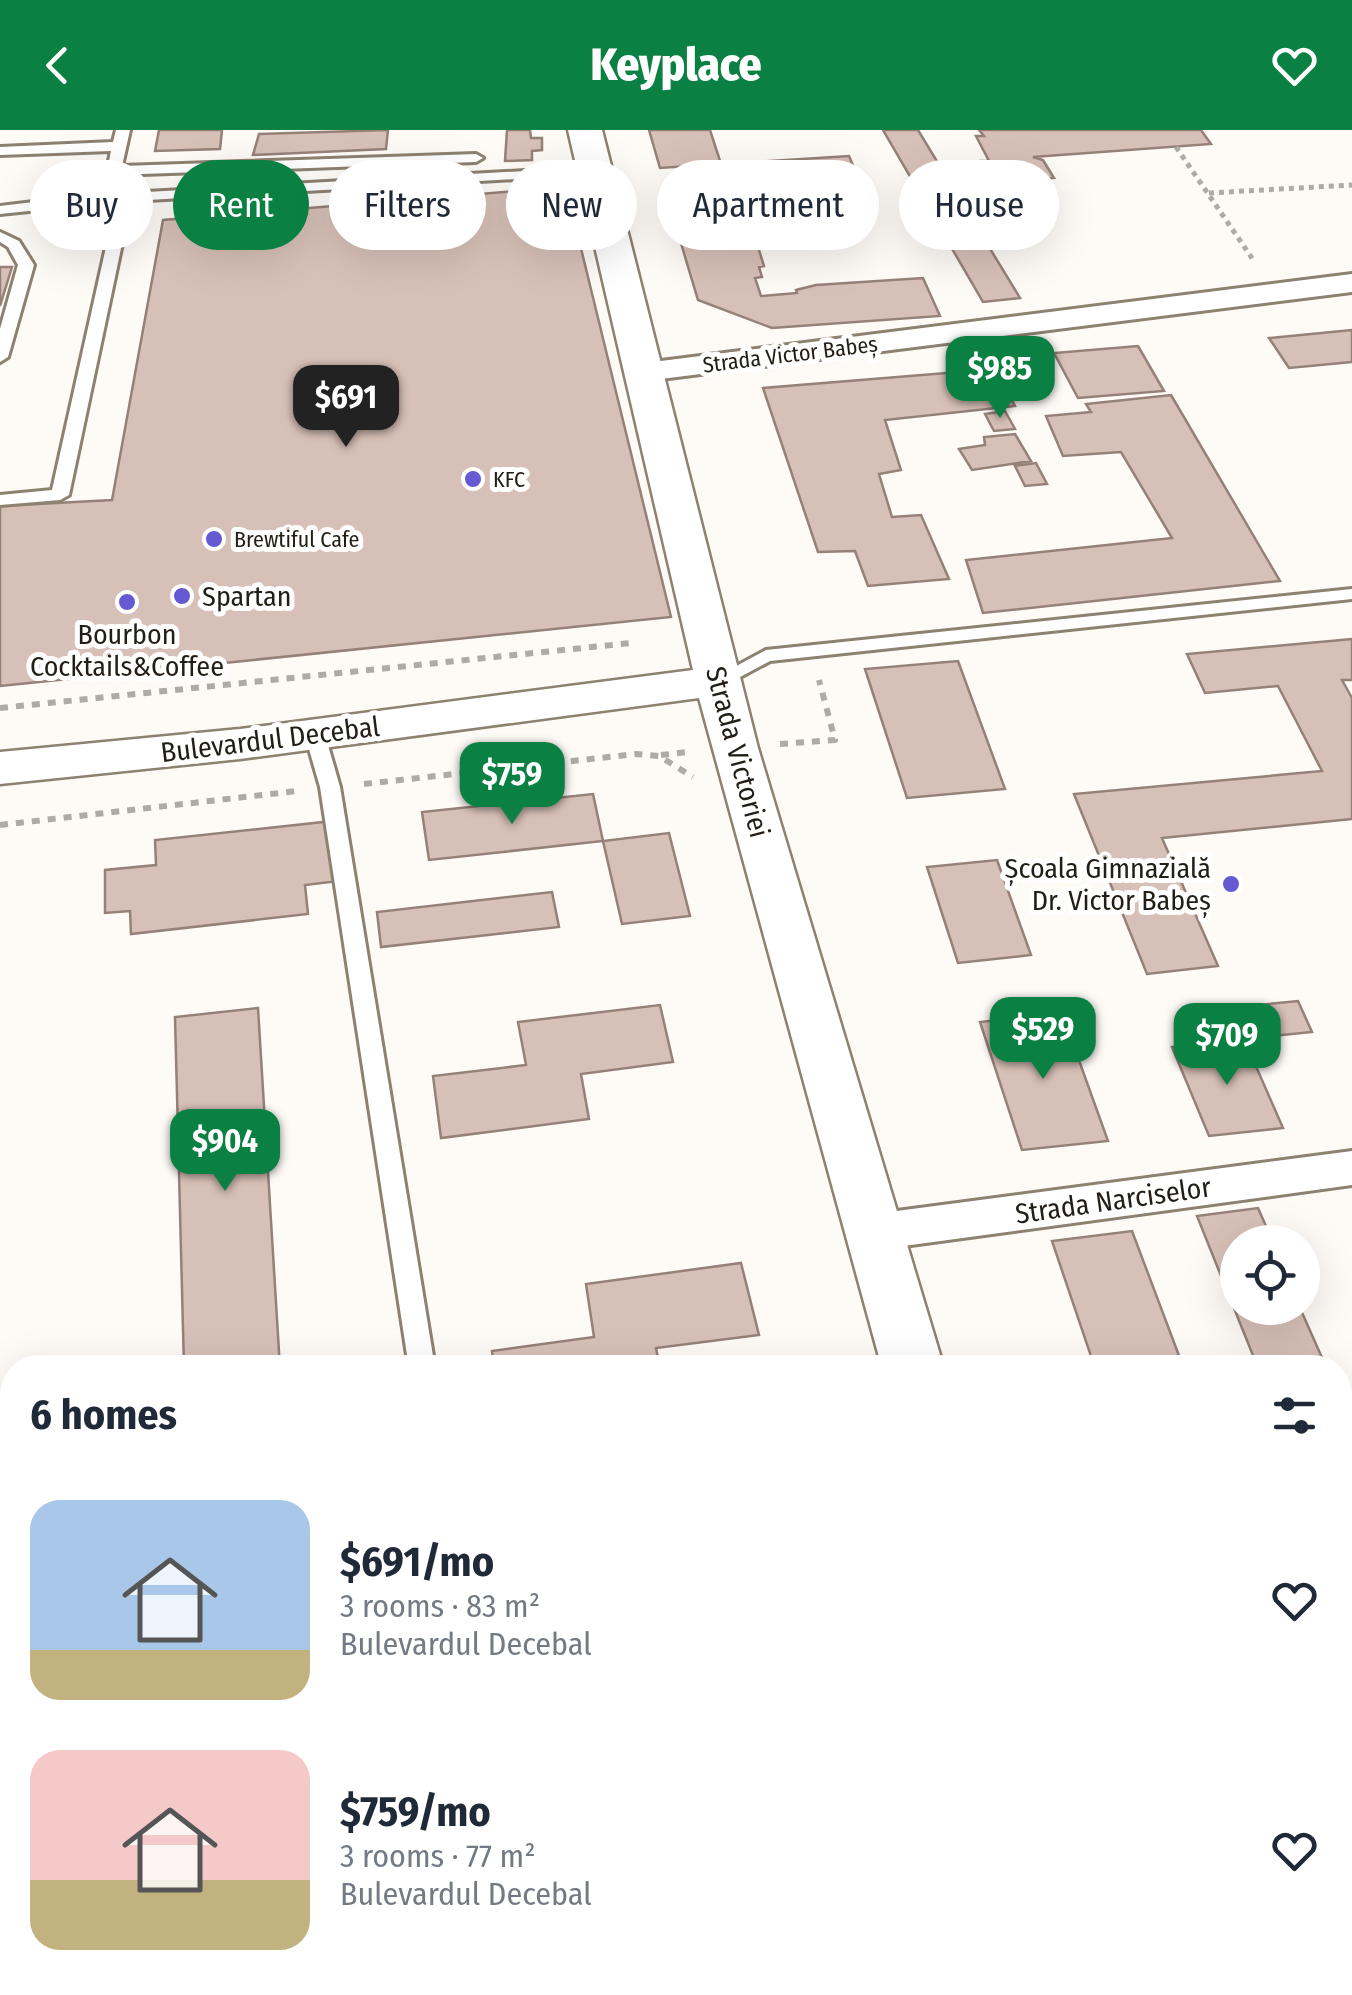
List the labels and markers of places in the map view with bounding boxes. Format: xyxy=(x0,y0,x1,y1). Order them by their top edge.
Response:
pin: $985 xyxy=(941,336,1059,421)
pin: $691 xyxy=(287,365,405,450)
place label: KFC xyxy=(493,466,525,493)
marker: KFC xyxy=(462,468,484,490)
place label: Brewtiful Cafe xyxy=(234,526,359,553)
marker: Brewtiful Cafe xyxy=(203,528,225,550)
place label: Spartan xyxy=(202,580,291,613)
marker: Spartan xyxy=(171,585,193,607)
marker: Bourbon Cocktails&Coffee xyxy=(116,591,138,613)
place label: Bourbon Cocktails&Coffee xyxy=(30,618,224,683)
pin: $759 xyxy=(453,742,571,827)
place label: Școala Gimnazială Dr. Victor Babeș xyxy=(1005,852,1211,918)
marker: Școala Gimnazială Dr. Victor Babeș xyxy=(1220,873,1242,895)
pin: $529 xyxy=(984,997,1102,1082)
pin: $709 xyxy=(1168,1003,1286,1088)
pin: $904 xyxy=(166,1109,284,1194)

